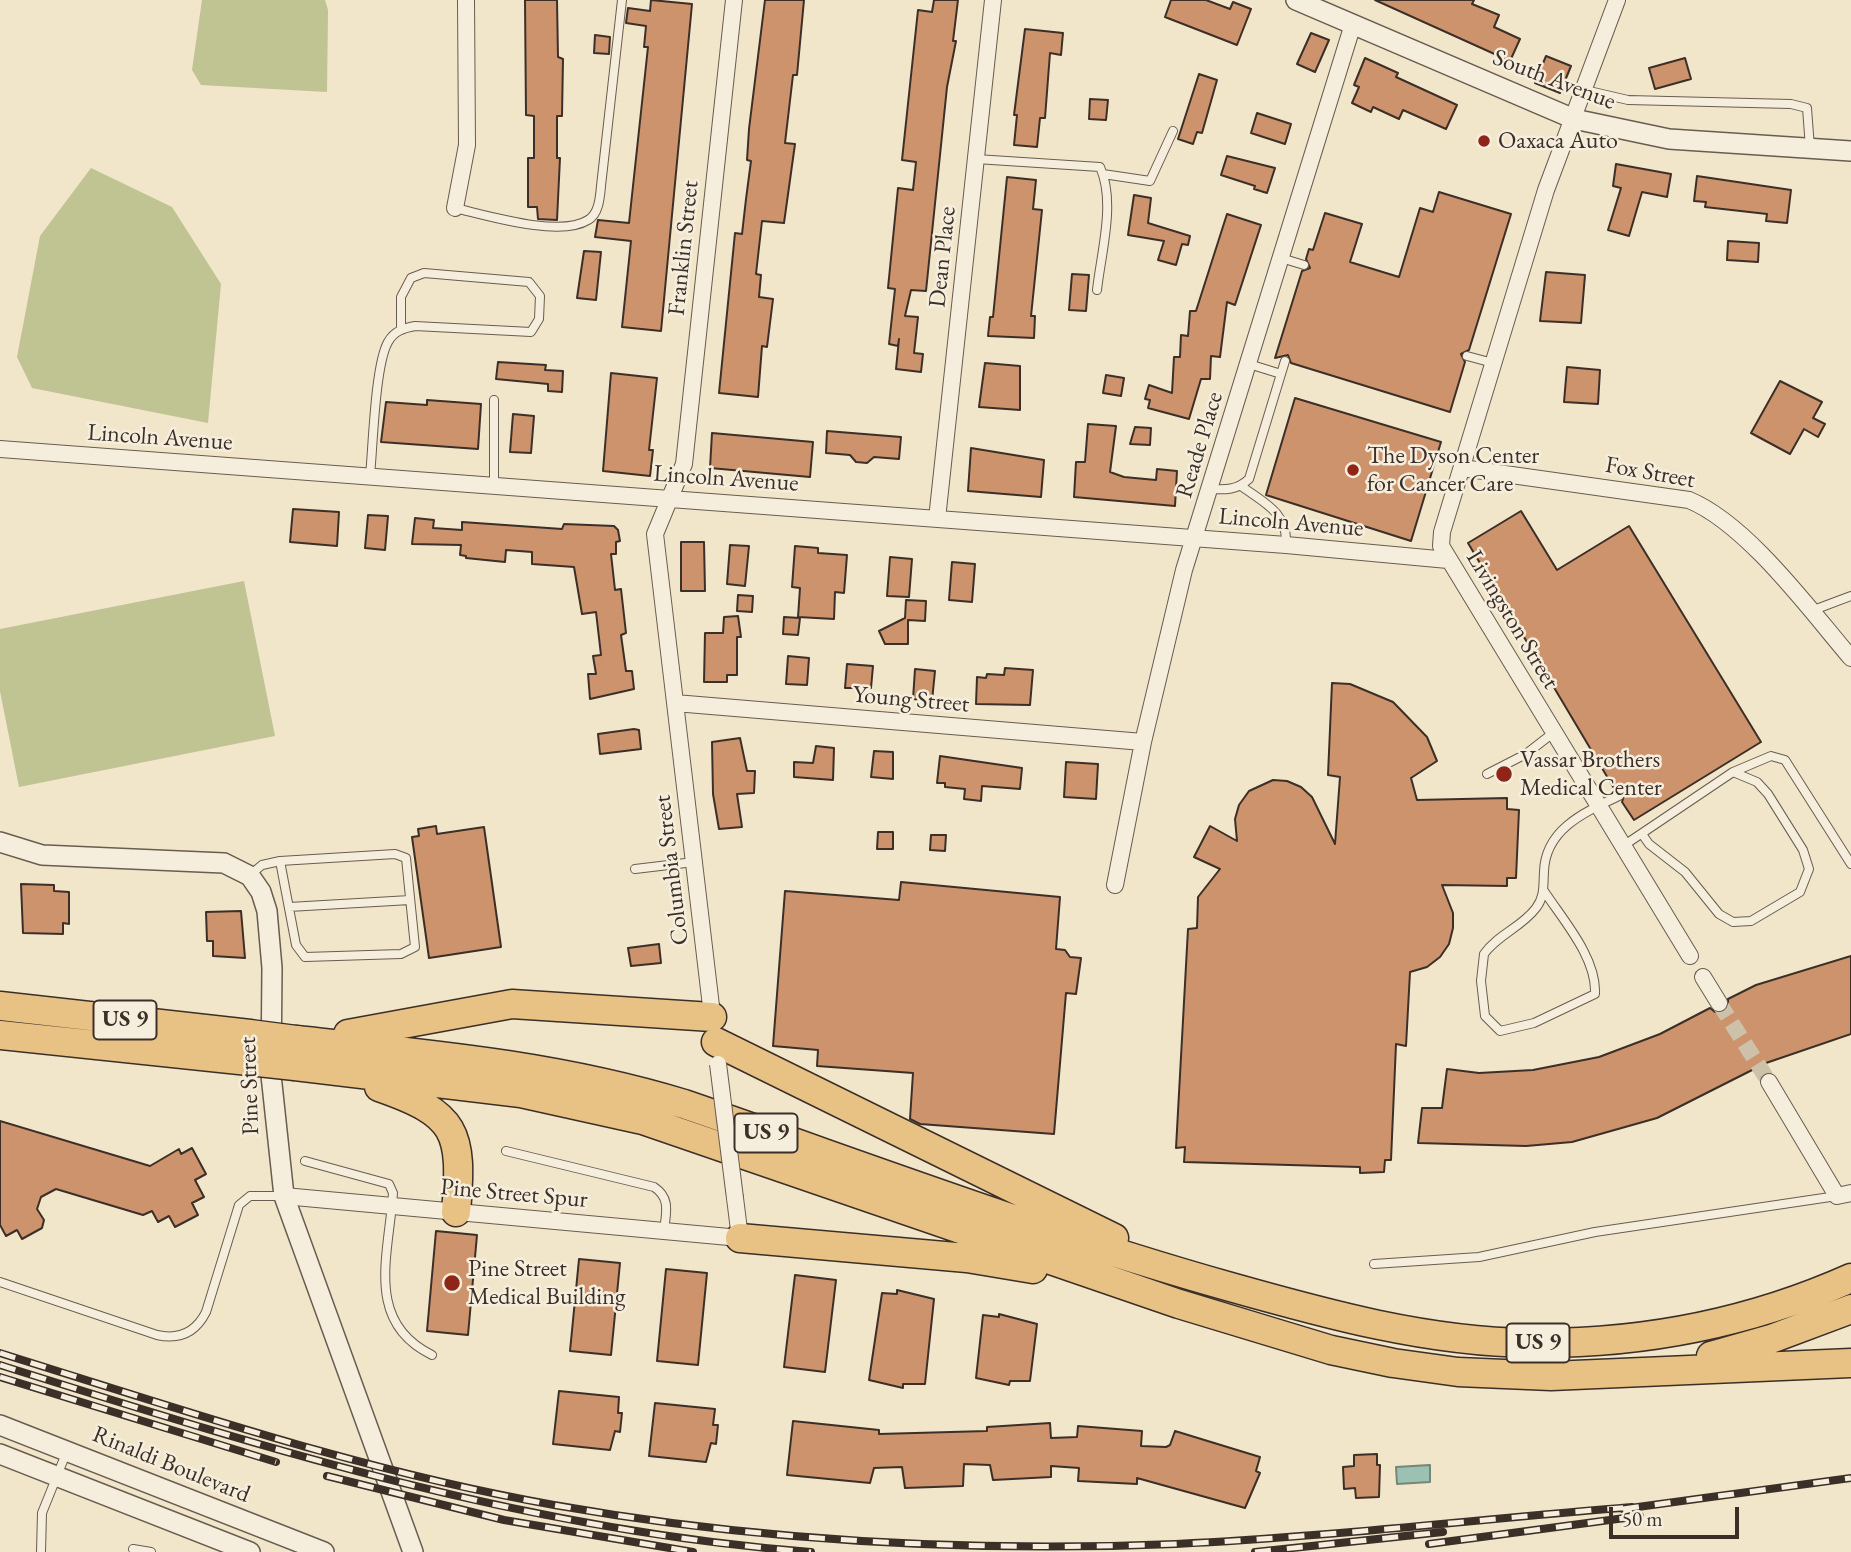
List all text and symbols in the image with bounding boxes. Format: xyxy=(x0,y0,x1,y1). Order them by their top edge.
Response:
street label: South Avenue xyxy=(1489,43,1619,117)
place label: Oaxaca Auto xyxy=(1498,127,1618,155)
marker: Oaxaca Auto xyxy=(1476,133,1492,149)
street label: Franklin Street xyxy=(663,179,705,317)
street label: Dean Place xyxy=(923,205,963,309)
street label: Reade Place xyxy=(1170,388,1230,502)
street label: Lincoln Avenue xyxy=(86,419,234,457)
place label: The Dyson Center for Cancer Care xyxy=(1367,442,1539,498)
street label: Fox Street xyxy=(1603,451,1697,495)
street label: Lincoln Avenue xyxy=(652,460,800,498)
marker: The Dyson Center for Cancer Care xyxy=(1345,462,1361,478)
street label: Lincoln Avenue xyxy=(1217,502,1365,544)
street label: Livingston Street xyxy=(1459,545,1565,695)
street label: Young Street xyxy=(852,681,970,719)
place label: Vassar Brothers Medical Center xyxy=(1520,746,1662,802)
marker: Vassar Brothers Medical Center xyxy=(1494,764,1514,784)
street label: Columbia Street xyxy=(649,793,695,947)
road number: US 9 xyxy=(94,1001,156,1040)
street label: Pine Street xyxy=(234,1036,266,1136)
road number: US 9 xyxy=(734,1114,798,1152)
street label: Pine Street Spur xyxy=(439,1173,589,1215)
place label: Pine Street Medical Building xyxy=(468,1255,625,1311)
marker: Pine Street Medical Building xyxy=(442,1273,462,1293)
road number: US 9 xyxy=(1506,1324,1570,1362)
street label: Rinaldi Boulevard xyxy=(88,1420,254,1510)
scale bar xyxy=(1613,1492,1742,1536)
text: 50 m xyxy=(1622,1505,1663,1532)

